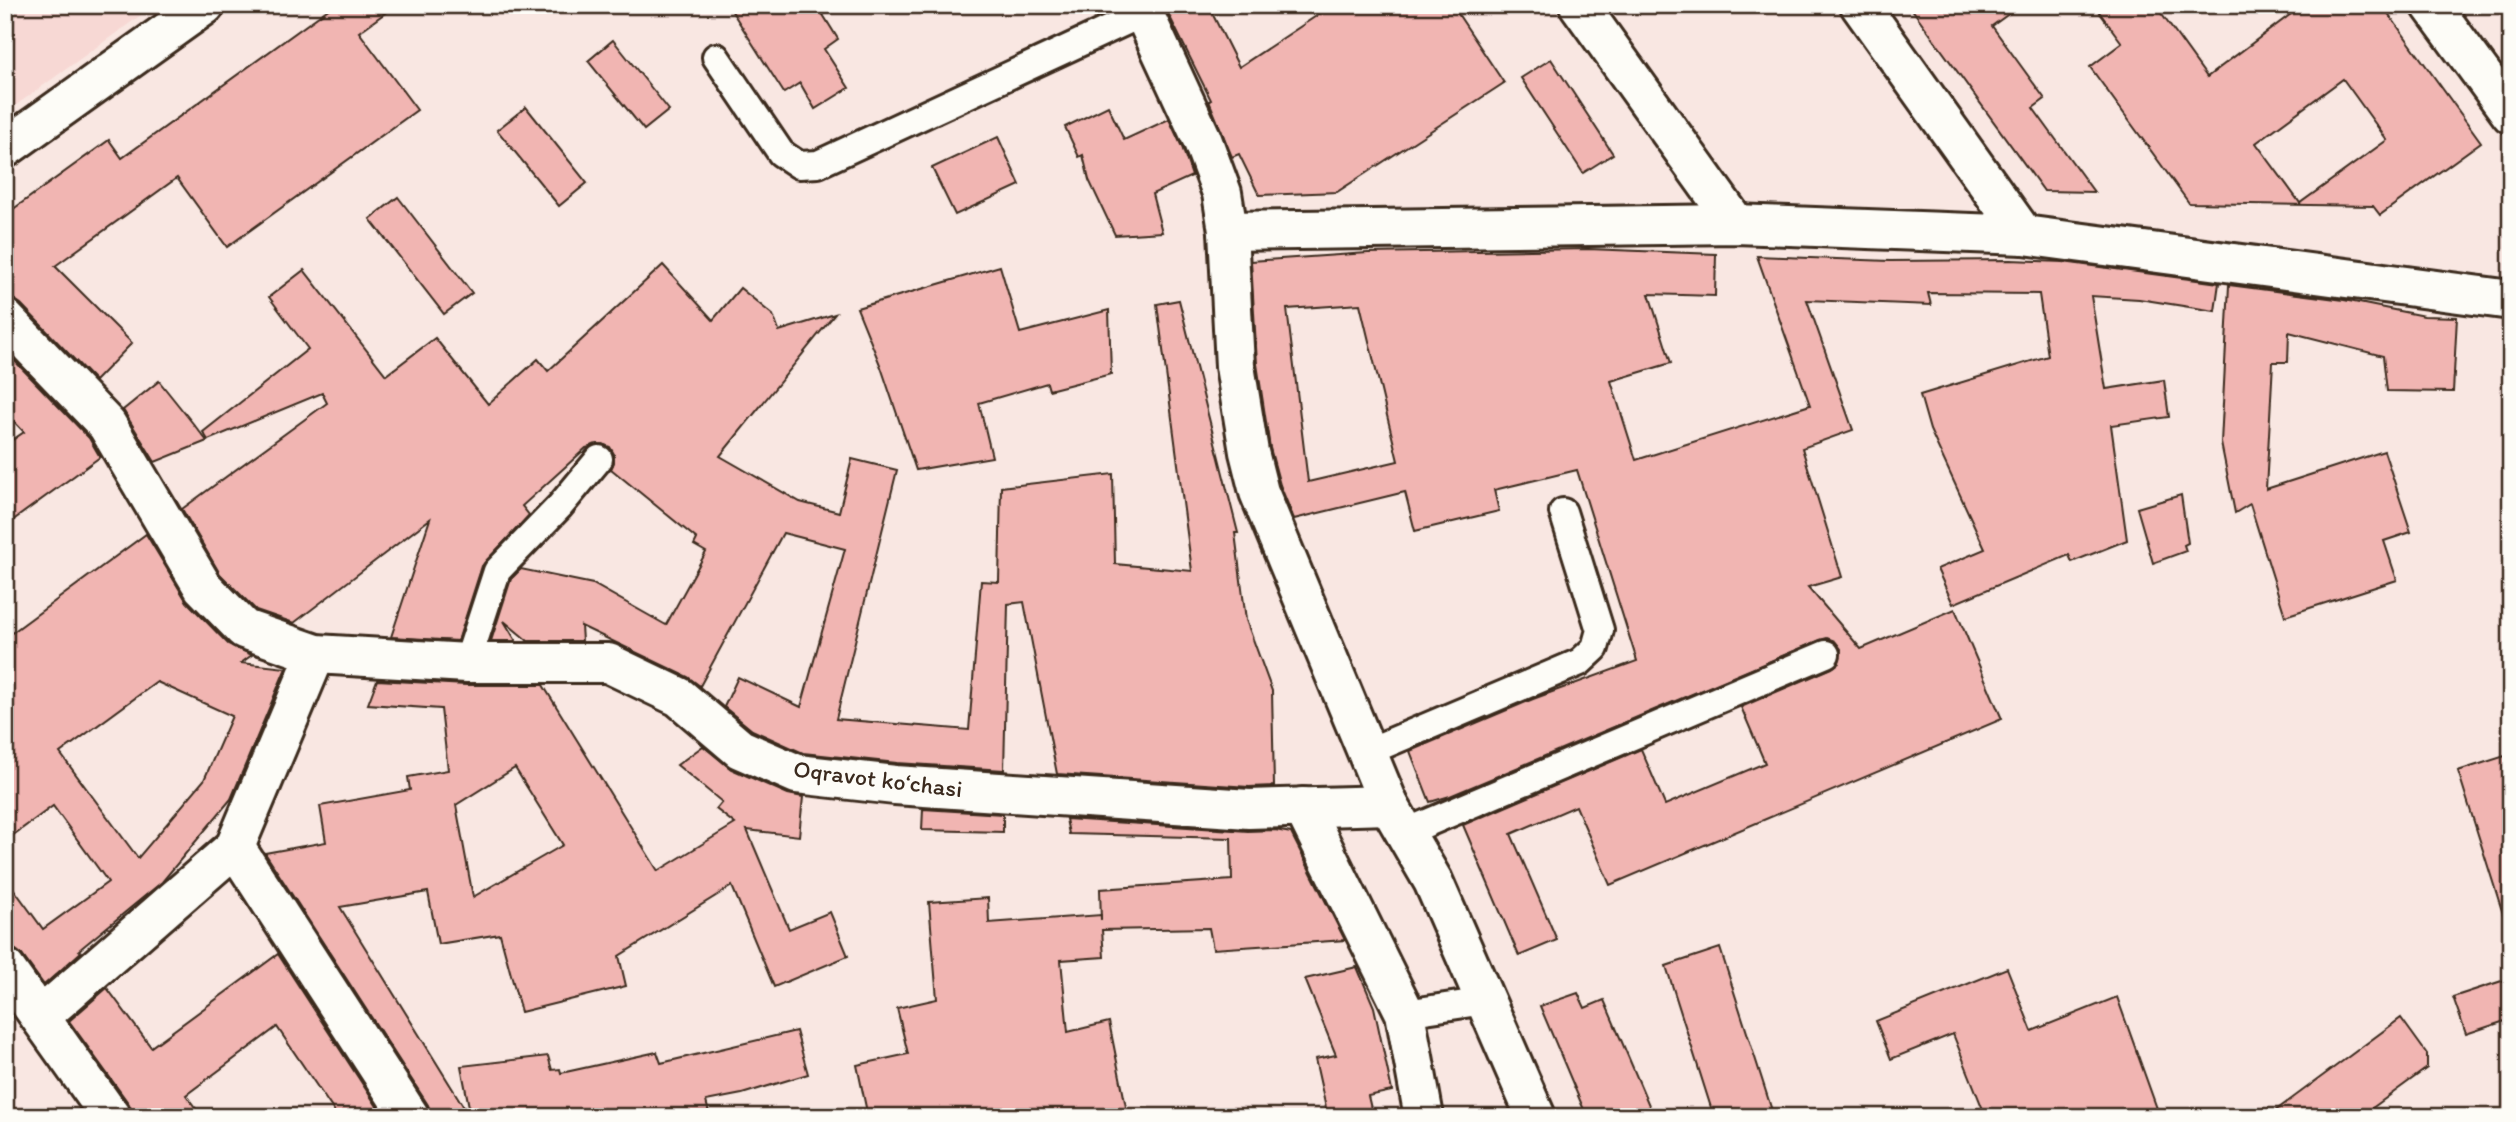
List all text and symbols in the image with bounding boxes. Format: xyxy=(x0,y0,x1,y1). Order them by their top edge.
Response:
street label: Oqravot koʻchasi xyxy=(792,754,964,803)

